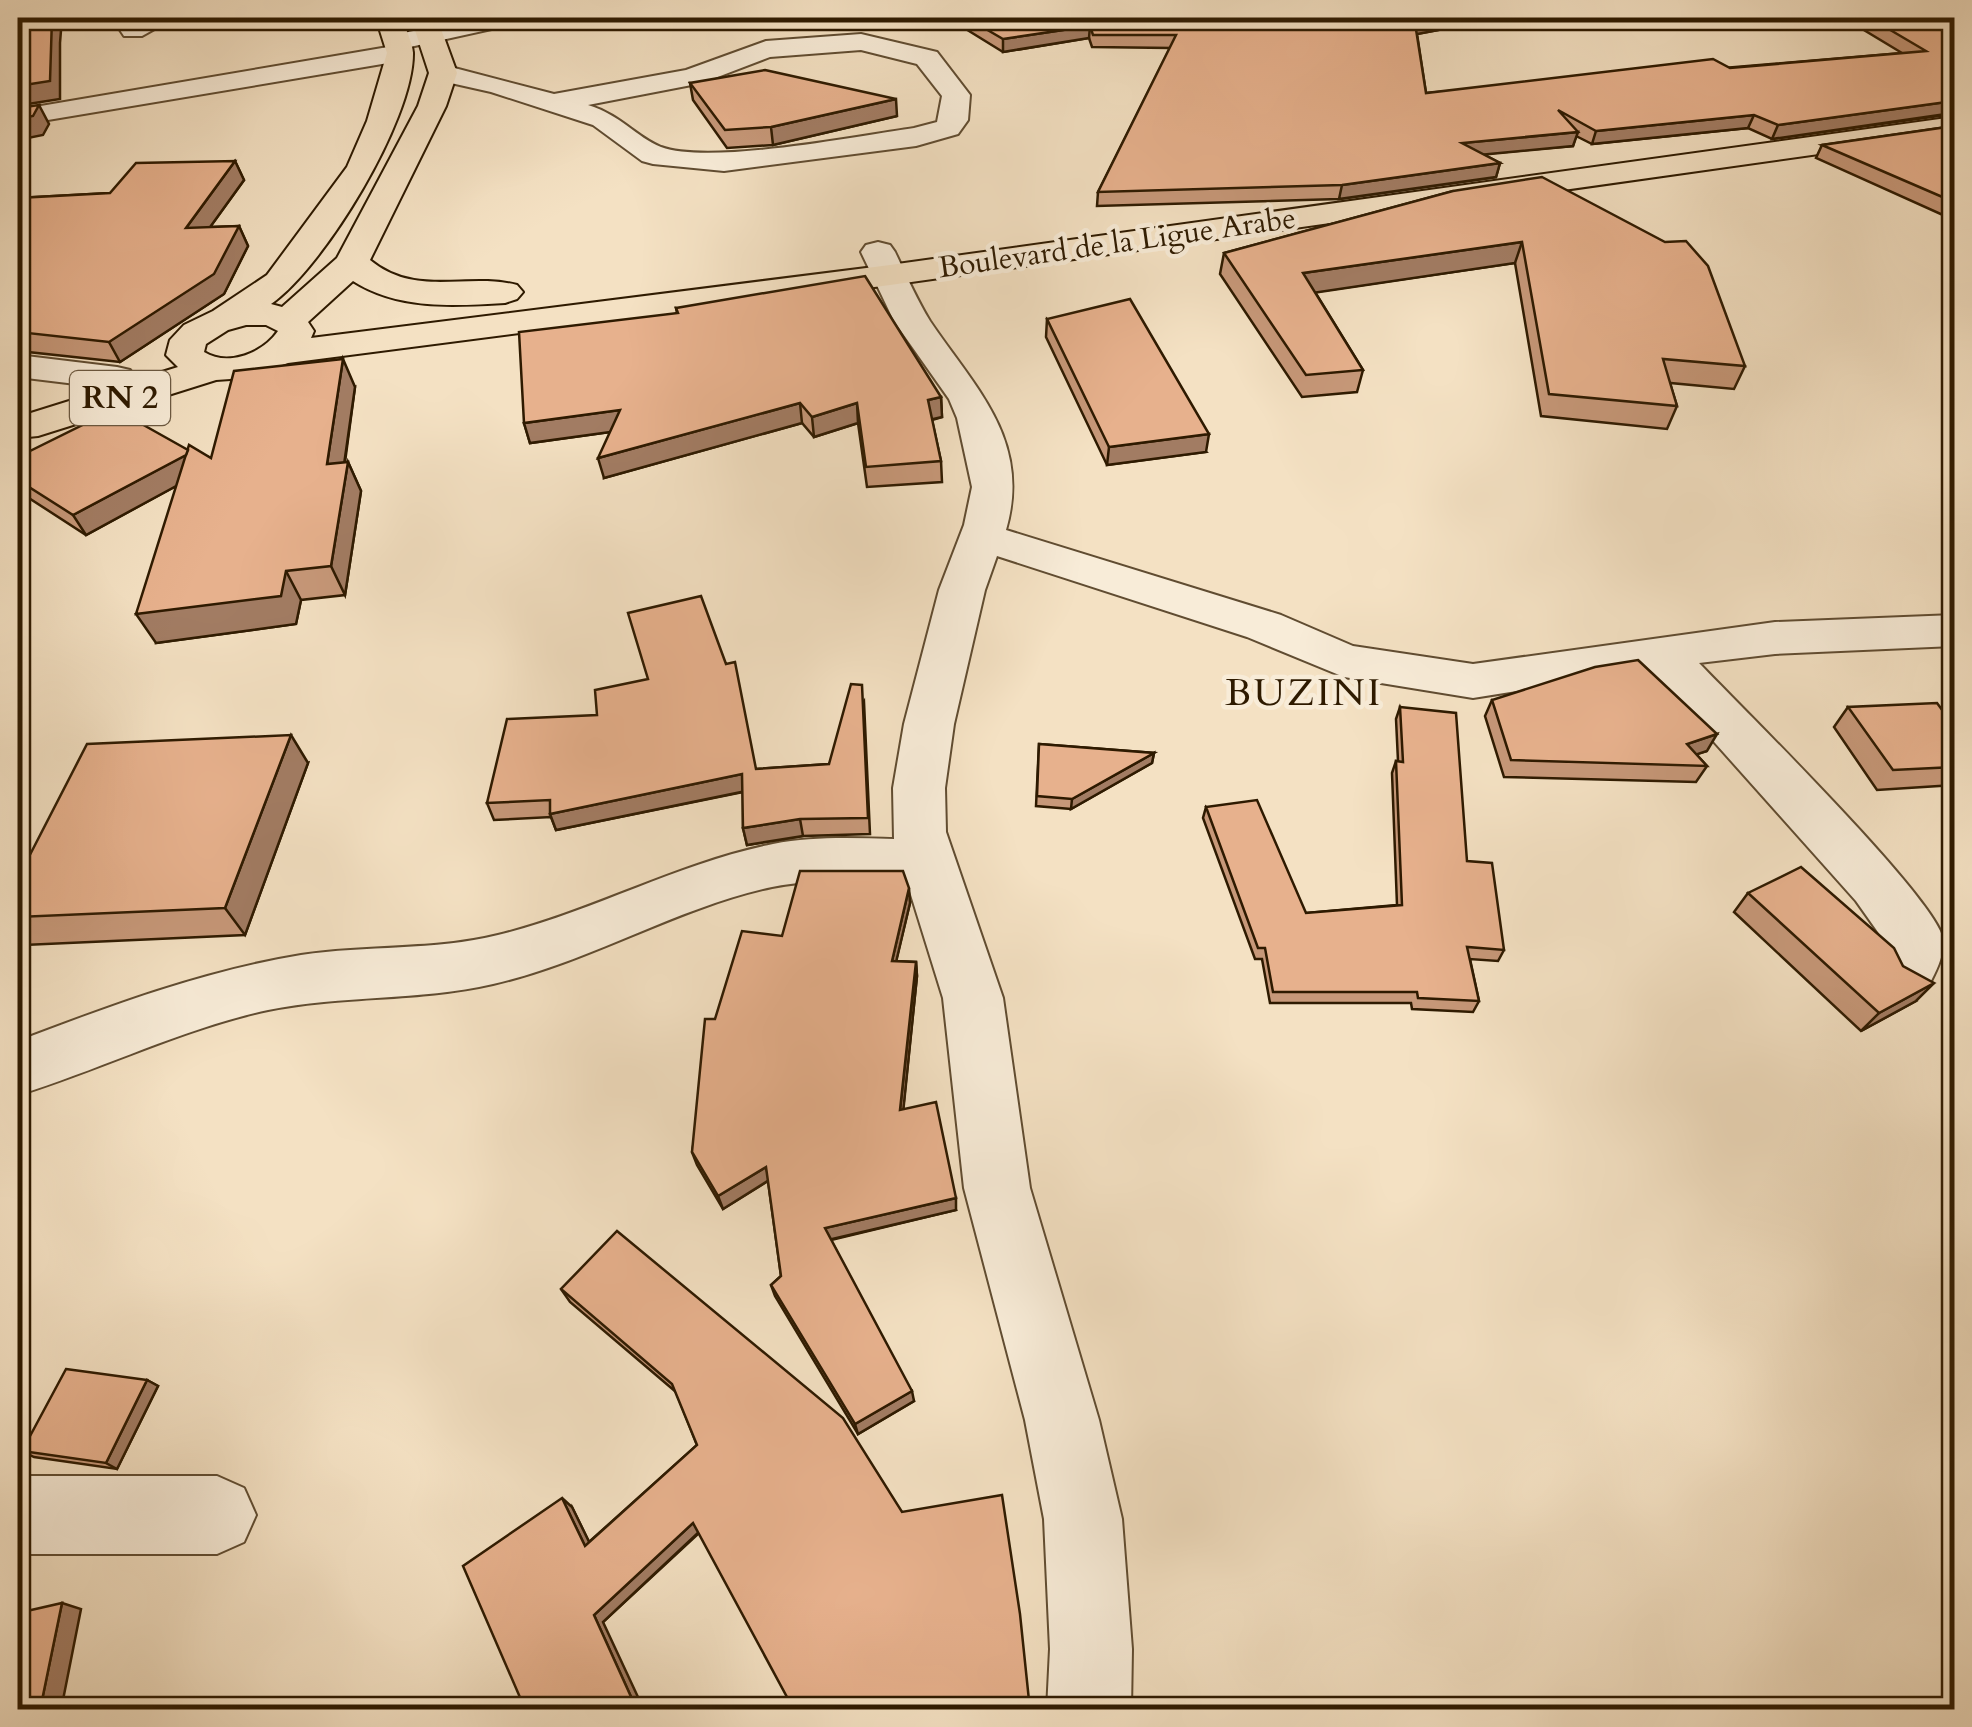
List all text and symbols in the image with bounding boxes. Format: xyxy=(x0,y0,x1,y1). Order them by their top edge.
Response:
street label: Boulevard de la Ligue Arabe xyxy=(936,198,1298,288)
road number: RN 2 xyxy=(70,371,170,425)
district label: BUZINI xyxy=(1225,667,1383,719)

